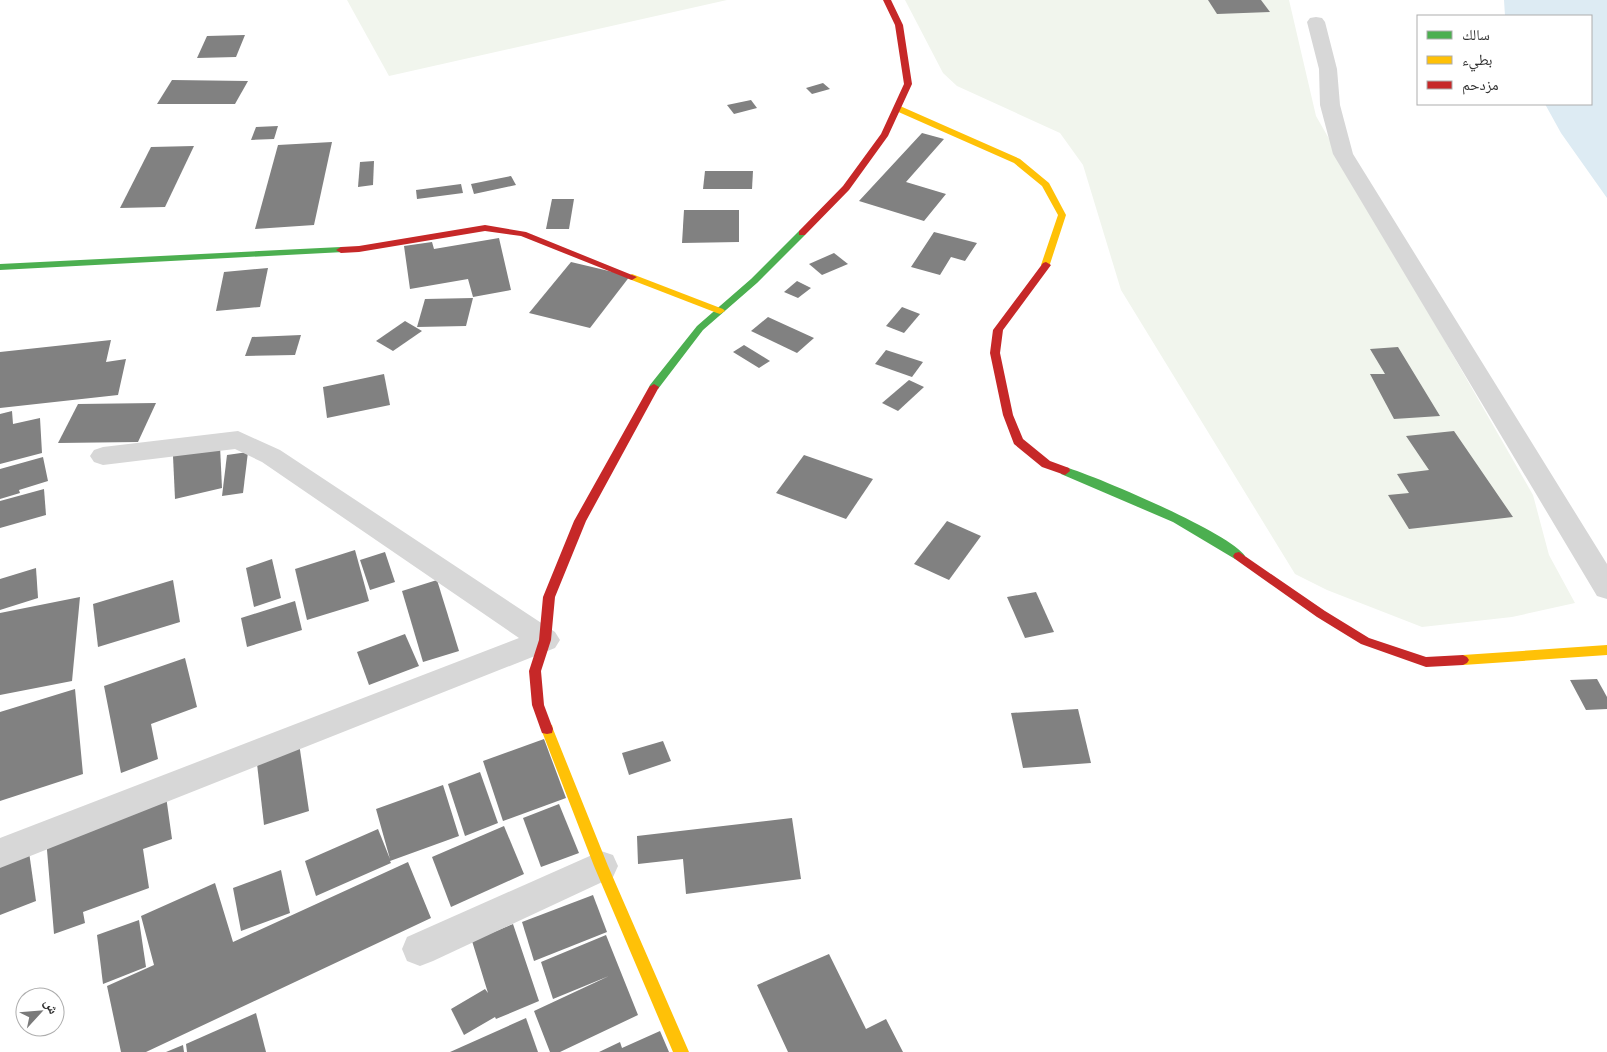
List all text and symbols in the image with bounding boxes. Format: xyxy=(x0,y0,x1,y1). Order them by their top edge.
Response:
legend xyxy=(1417,15,1592,105)
text: سالك xyxy=(1462,26,1490,43)
text: بطيء xyxy=(1462,51,1492,72)
text: مزدحم xyxy=(1462,76,1499,95)
north arrow xyxy=(15,987,65,1037)
text: ش xyxy=(40,996,62,1017)

